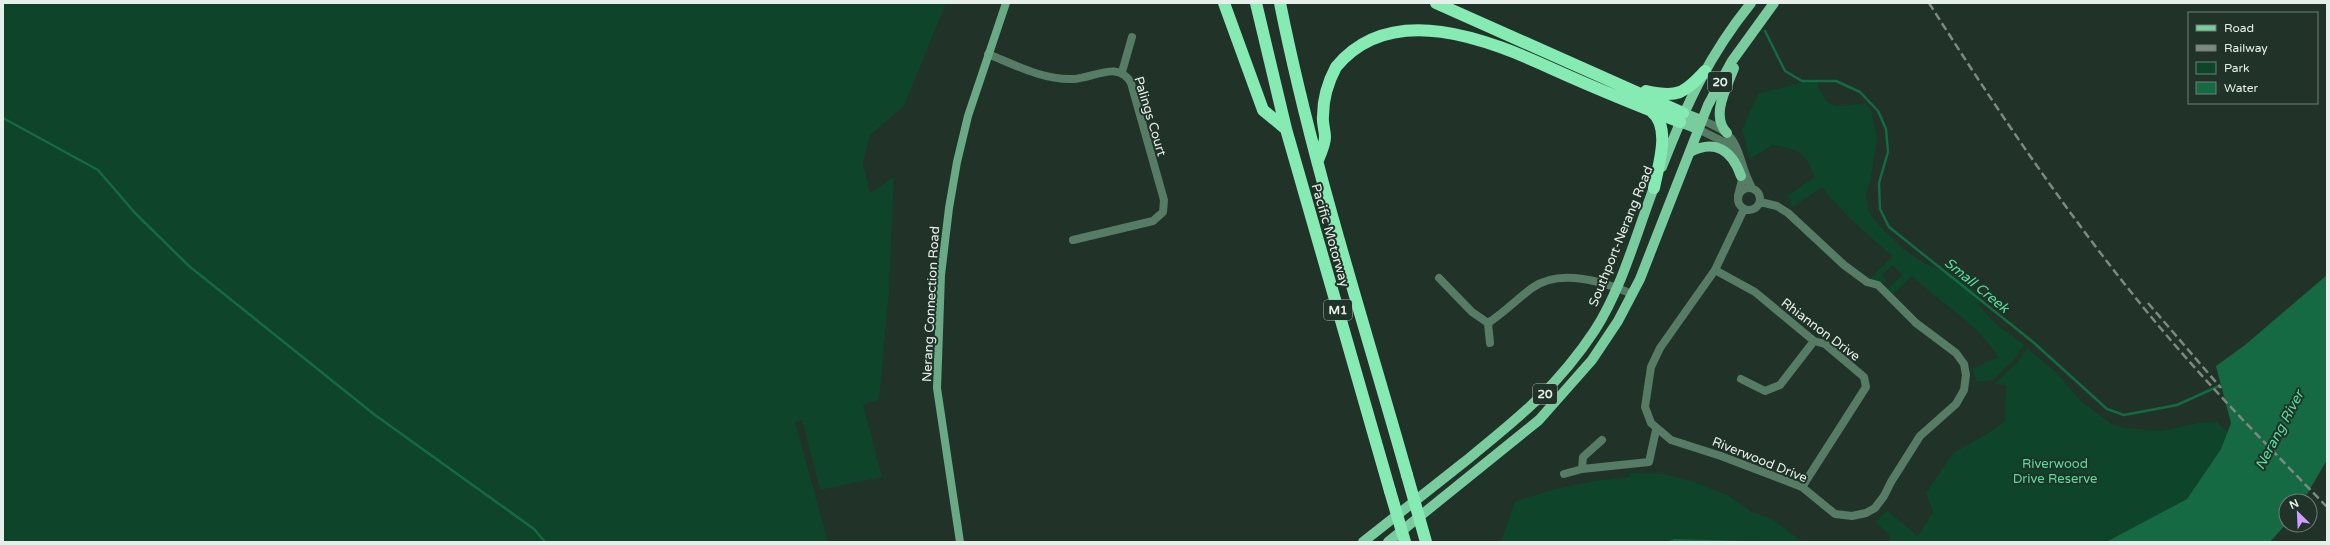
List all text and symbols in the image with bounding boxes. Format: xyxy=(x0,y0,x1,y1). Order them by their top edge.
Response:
legend xyxy=(2188,12,2318,104)
text: Road xyxy=(2224,21,2254,35)
text: Railway xyxy=(2224,41,2268,55)
text: Park xyxy=(2224,61,2250,75)
road number: 20 xyxy=(1708,72,1732,92)
street label: Palings Court xyxy=(1130,74,1170,158)
text: Water xyxy=(2224,81,2259,95)
street label: Southport-Nerang Road xyxy=(1585,164,1656,309)
street label: Pacific Motorway xyxy=(1308,182,1352,289)
street label: Nerang Connection Road xyxy=(919,226,943,383)
water label: Small Creek xyxy=(1941,254,2013,317)
street label: Rhiannon Drive xyxy=(1778,295,1863,365)
road number: M1 xyxy=(1324,300,1352,320)
road number: 20 xyxy=(1533,384,1557,404)
water label: Nerang River xyxy=(2251,386,2308,473)
street label: Riverwood Drive xyxy=(1710,434,1810,486)
park label: Riverwood Drive Reserve xyxy=(2013,456,2097,487)
north arrow xyxy=(2278,493,2318,533)
text: N xyxy=(2287,497,2301,512)

